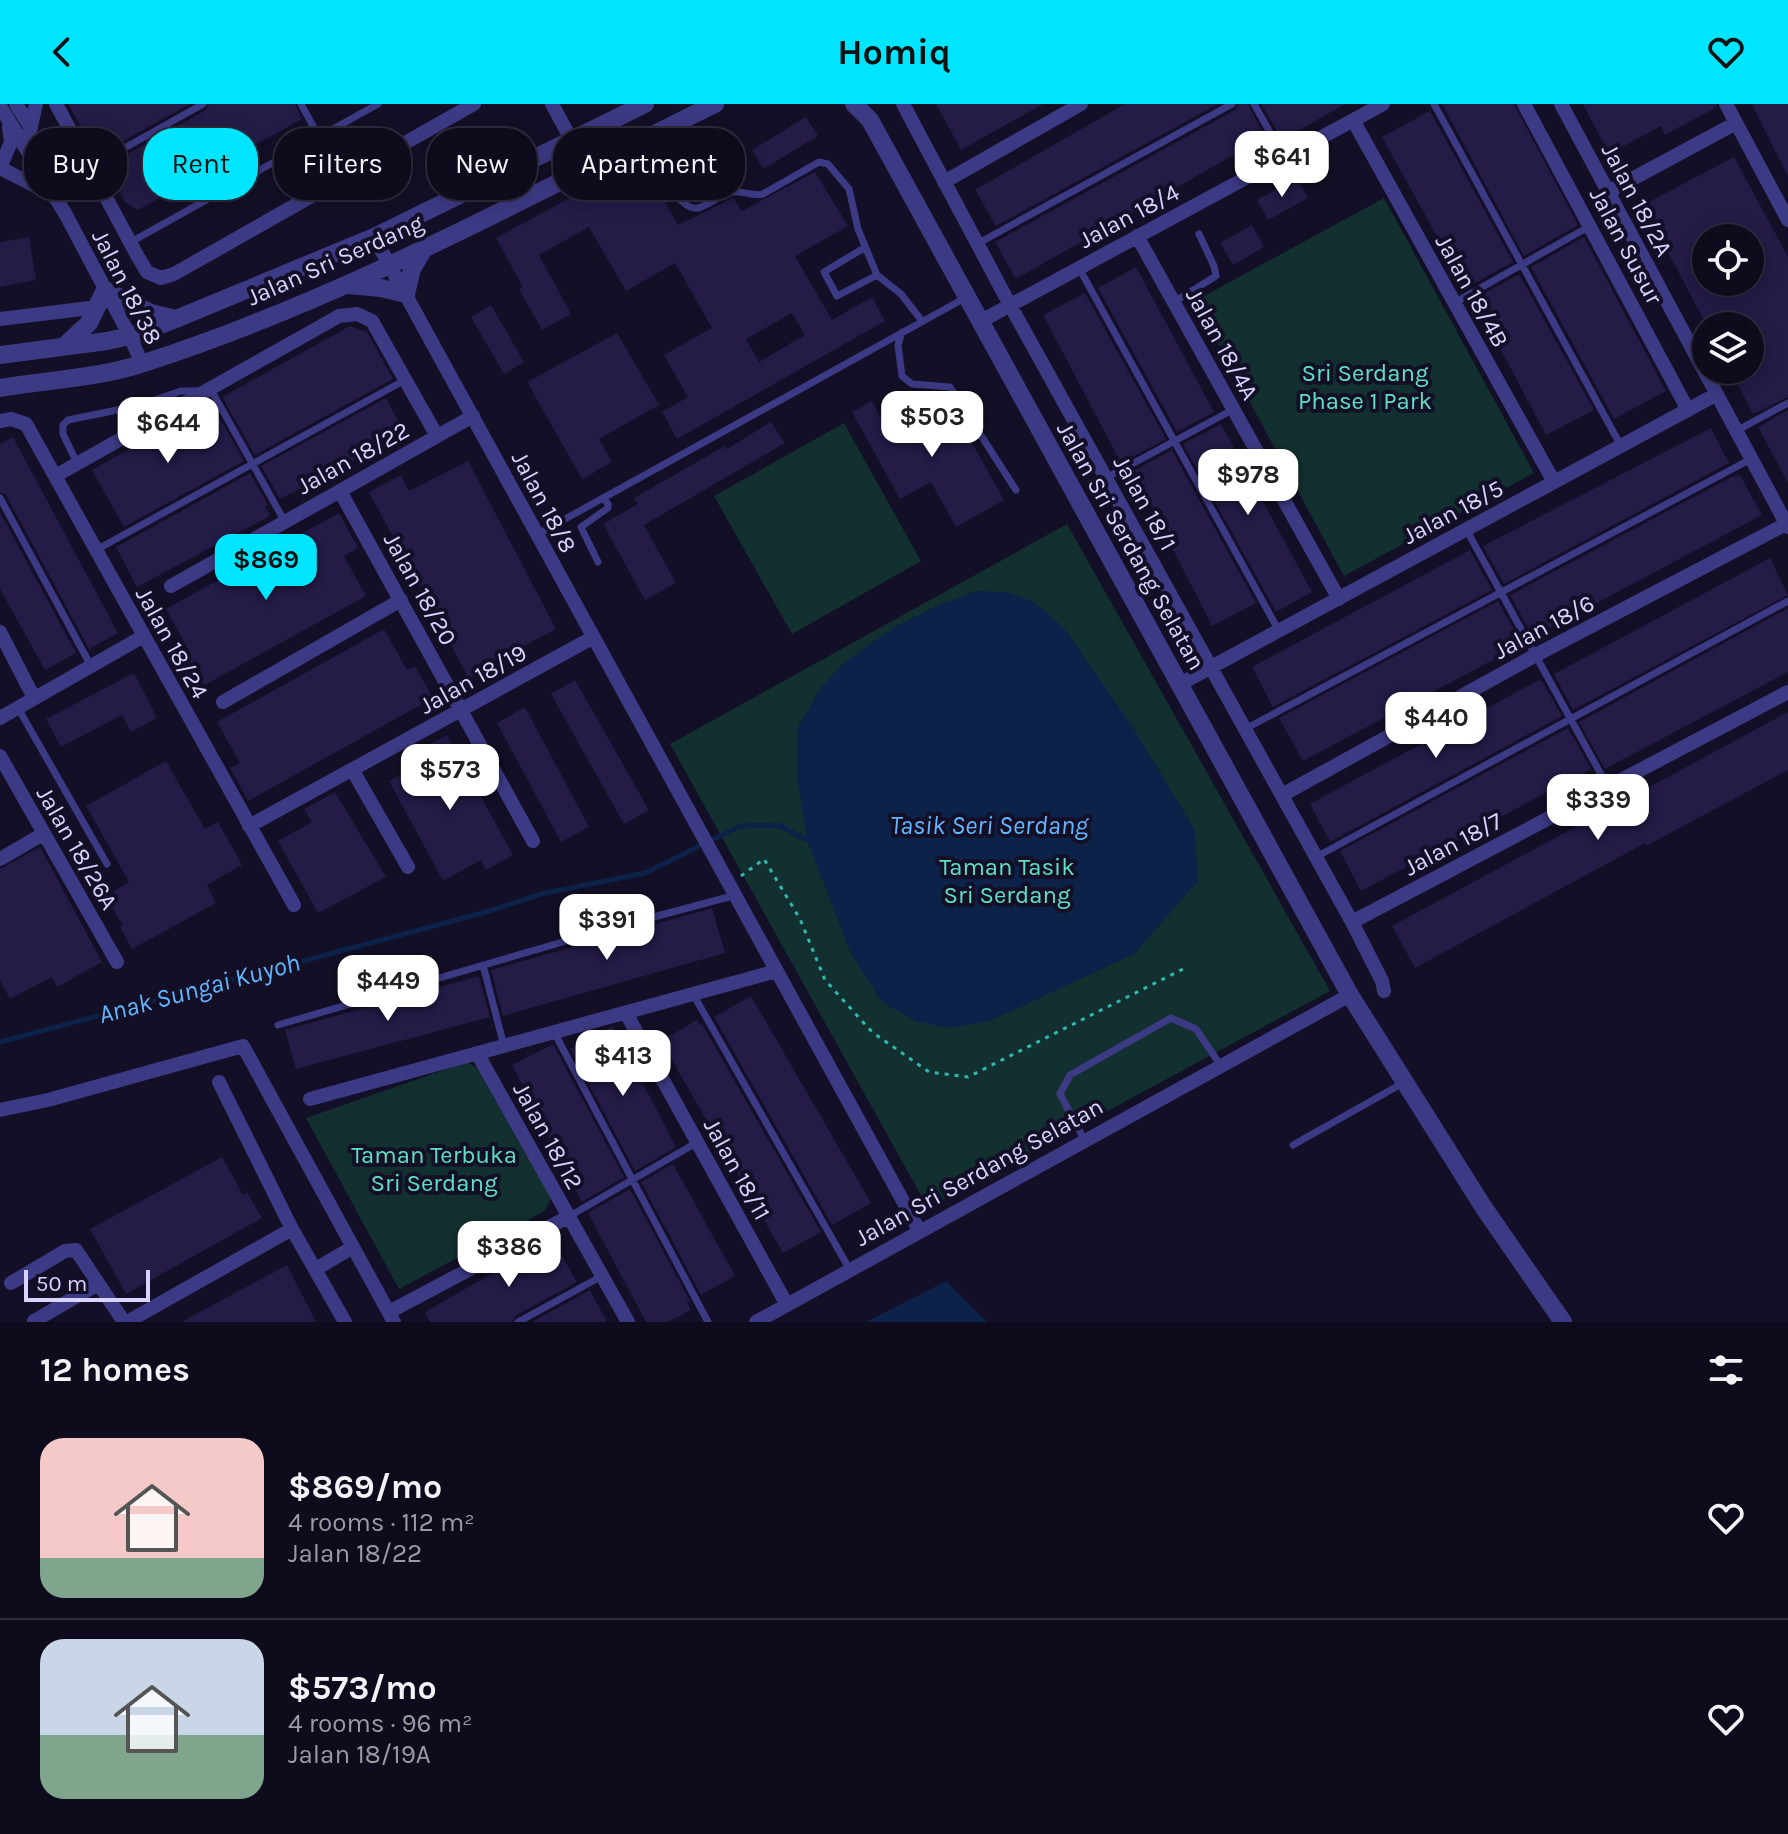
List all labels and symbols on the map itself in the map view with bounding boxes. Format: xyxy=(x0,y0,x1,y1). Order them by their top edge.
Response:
pin: $641 xyxy=(1235,131,1329,199)
street label: Jalan 18/2A xyxy=(1596,139,1679,261)
street label: Jalan 18/4 xyxy=(1074,178,1184,254)
street label: Jalan Susur xyxy=(1584,183,1669,309)
street label: Jalan Sri Serdang xyxy=(243,208,428,311)
street label: Jalan 18/38 xyxy=(86,225,168,349)
street label: Jalan 18/4B xyxy=(1430,230,1514,352)
street label: Jalan 18/4A xyxy=(1180,283,1264,405)
park label: Sri Serdang Phase 1 Park xyxy=(1298,359,1432,415)
pin: $503 xyxy=(885,391,979,459)
pin: $644 xyxy=(121,397,215,465)
street label: Jalan 18/22 xyxy=(292,416,414,500)
street label: Jalan Sri Serdang Selatan xyxy=(1051,417,1211,675)
street label: Jalan 18/8 xyxy=(506,447,582,557)
pin: $978 xyxy=(1201,449,1295,517)
street label: Jalan 18/1 xyxy=(1108,451,1182,555)
street label: Jalan 18/5 xyxy=(1398,474,1508,550)
street label: Jalan 18/20 xyxy=(378,528,462,650)
pin: $869 xyxy=(219,534,313,602)
street label: Jalan 18/24 xyxy=(130,582,214,704)
street label: Jalan 18/6 xyxy=(1489,589,1599,665)
street label: Jalan 18/19 xyxy=(415,638,531,720)
pin: $440 xyxy=(1389,692,1483,760)
pin: $573 xyxy=(403,744,497,812)
pin: $339 xyxy=(1551,774,1645,842)
street label: Jalan 18/26A xyxy=(31,781,124,915)
street label: Jalan 18/7 xyxy=(1399,806,1507,882)
water label: Tasik Seri Serdang xyxy=(890,810,1090,841)
park label: Taman Tasik Sri Serdang xyxy=(939,853,1075,909)
pin: $391 xyxy=(560,894,654,962)
water label: Anak Sungai Kuyoh xyxy=(95,947,303,1030)
pin: $449 xyxy=(341,955,435,1023)
pin: $413 xyxy=(576,1030,670,1098)
street label: Jalan 18/12 xyxy=(507,1078,589,1194)
street label: Jalan Sri Serdang Selatan xyxy=(850,1092,1108,1252)
street label: Jalan 18/11 xyxy=(698,1113,776,1225)
park label: Taman Terbuka Sri Serdang xyxy=(351,1141,517,1197)
pin: $386 xyxy=(462,1221,556,1289)
scale bar xyxy=(24,1266,150,1302)

